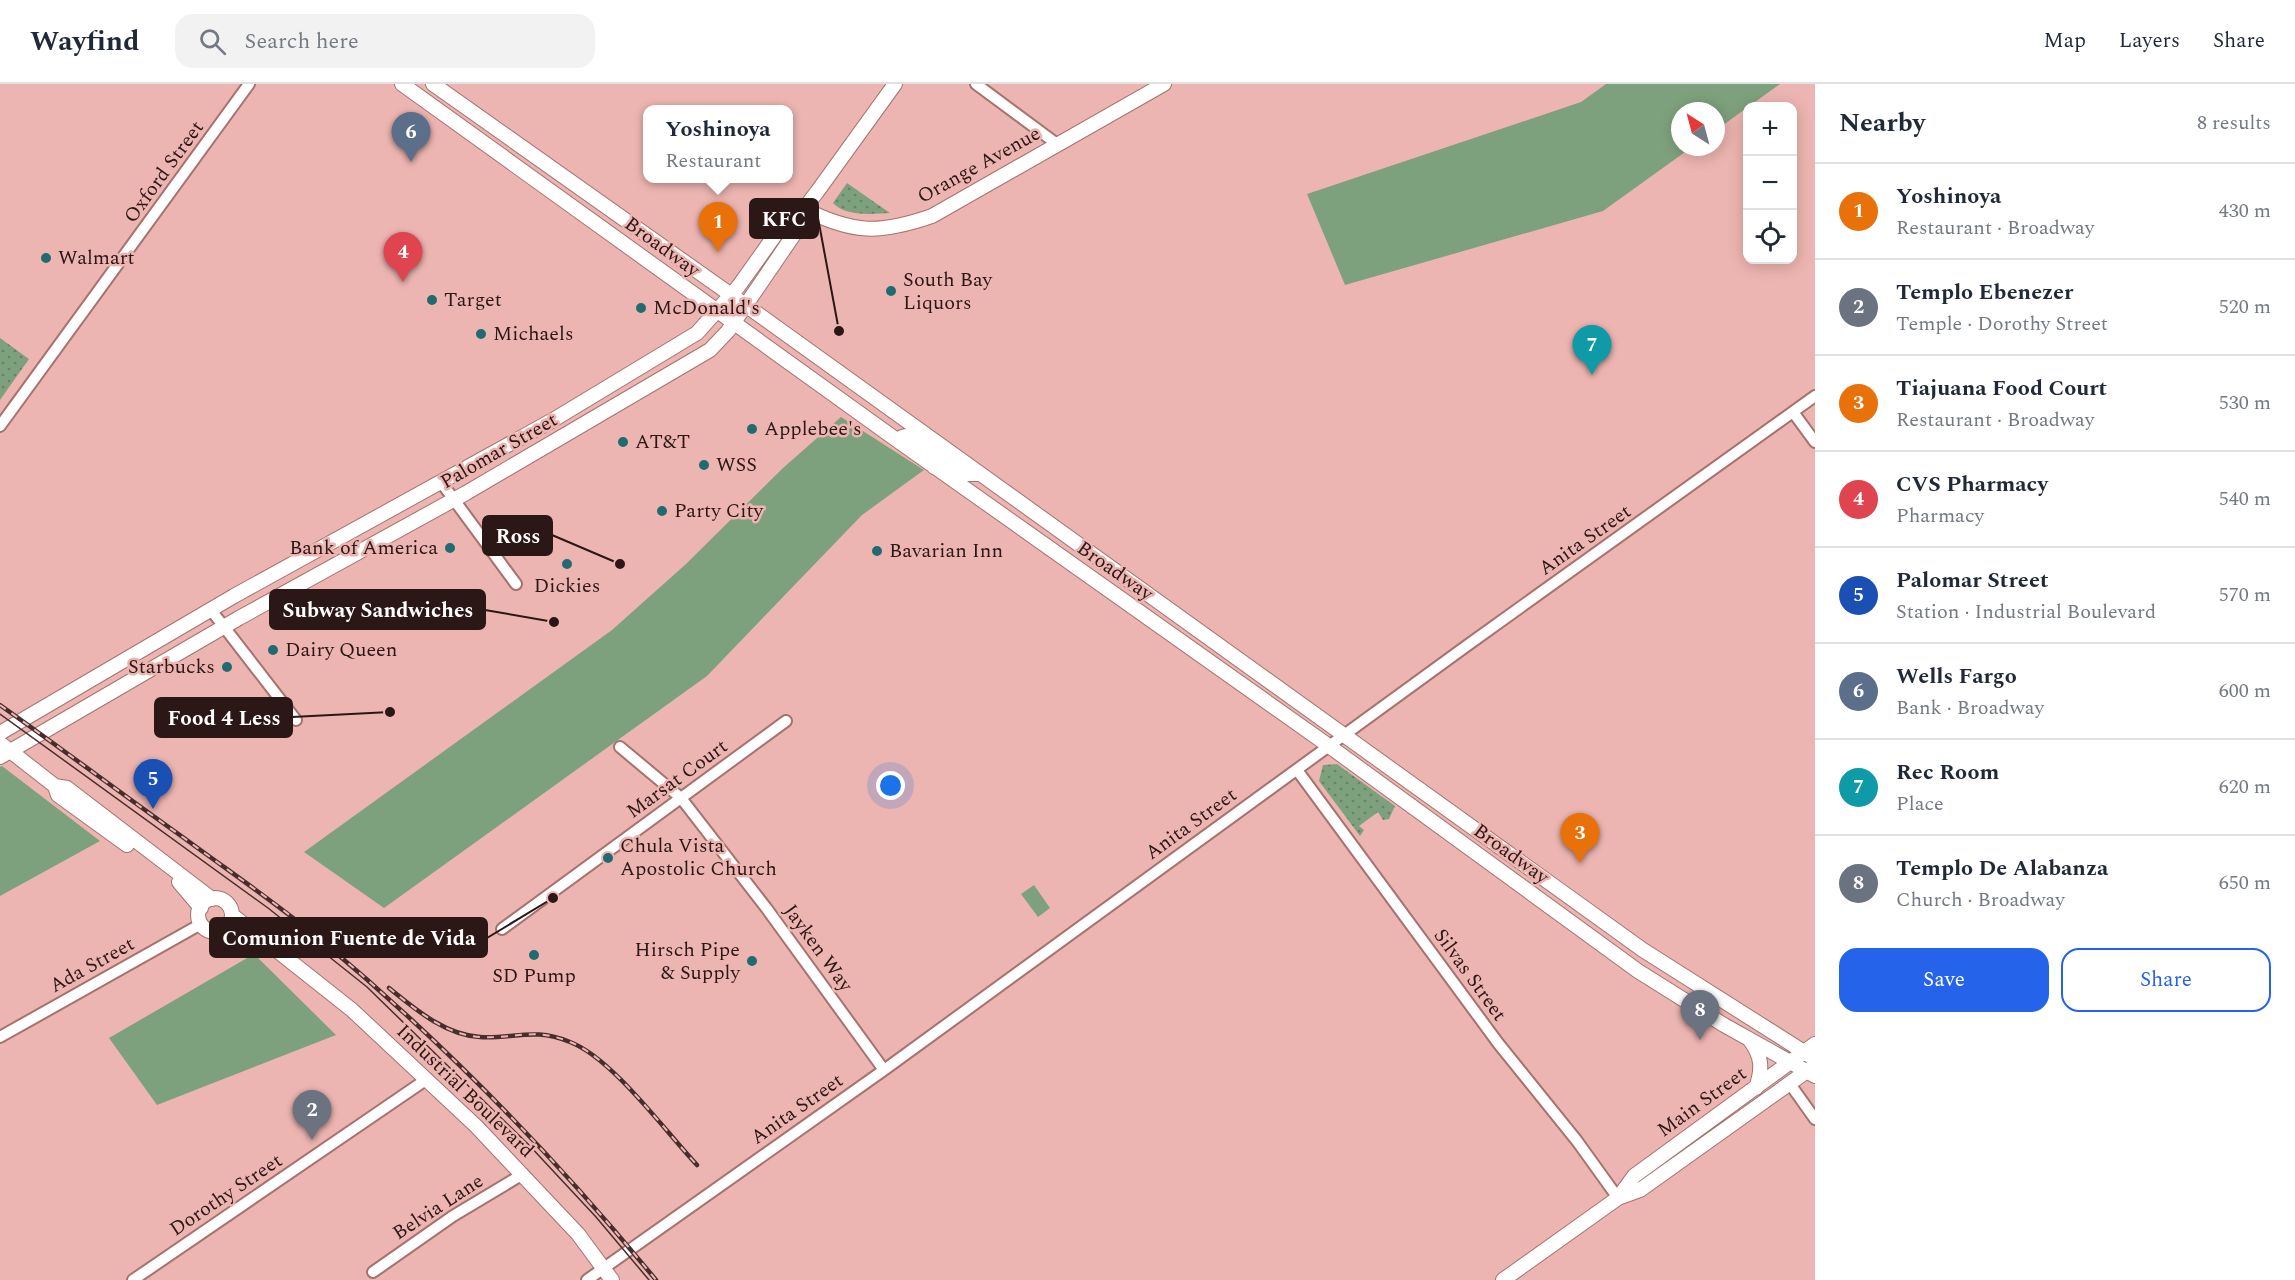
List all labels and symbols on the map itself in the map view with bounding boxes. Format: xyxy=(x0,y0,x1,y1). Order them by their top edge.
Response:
north arrow xyxy=(1671,102,1725,156)
pin: 6 xyxy=(392,112,430,162)
street label: Oxford Street xyxy=(117,115,211,229)
street label: Orange Avenue xyxy=(912,119,1046,211)
callout: KFC xyxy=(750,199,818,238)
pin: 1 xyxy=(698,202,738,252)
text: KFC xyxy=(762,204,806,236)
street label: Broadway xyxy=(618,209,707,286)
pin: 4 xyxy=(384,232,422,282)
place label: Walmart xyxy=(58,243,135,273)
marker: Walmart xyxy=(39,251,53,265)
place label: South Bay Liquors xyxy=(903,265,994,318)
marker: South Bay Liquors xyxy=(884,284,898,298)
place label: Target xyxy=(444,285,502,315)
marker: Target xyxy=(425,293,439,307)
place label: McDonald's xyxy=(653,293,760,323)
marker: McDonald's xyxy=(634,301,648,315)
place label: Michaels xyxy=(493,319,574,349)
pin: 7 xyxy=(1572,326,1612,375)
marker: Michaels xyxy=(474,327,488,341)
street label: Palomar Street xyxy=(435,405,563,497)
place label: Applebee's xyxy=(764,414,862,444)
marker: Applebee's xyxy=(745,422,759,436)
place label: AT&T xyxy=(635,427,690,457)
marker: AT&T xyxy=(616,435,630,449)
place label: WSS xyxy=(716,450,757,480)
marker: WSS xyxy=(697,458,711,472)
place label: Party City xyxy=(674,496,765,526)
street label: Anita Street xyxy=(1533,497,1637,583)
marker: Party City xyxy=(655,504,669,518)
callout: Ross xyxy=(483,516,552,555)
text: Ross xyxy=(496,521,540,553)
place label: Bank of America xyxy=(289,533,438,563)
street label: Broadway xyxy=(1071,534,1161,609)
place label: Bavarian Inn xyxy=(889,536,1003,566)
marker: Bank of America xyxy=(443,541,457,555)
marker: Bavarian Inn xyxy=(870,544,884,558)
marker: Dickies xyxy=(560,557,574,571)
place label: Dickies xyxy=(534,571,600,601)
callout: Subway Sandwiches xyxy=(270,590,485,629)
text: Subway Sandwiches xyxy=(282,595,474,627)
place label: Dairy Queen xyxy=(285,635,397,665)
marker: Dairy Queen xyxy=(266,643,280,657)
place label: Starbucks xyxy=(128,652,215,682)
marker: Starbucks xyxy=(220,660,234,674)
callout: Food 4 Less xyxy=(155,698,292,737)
text: Food 4 Less xyxy=(167,703,281,735)
street label: Marsat Court xyxy=(620,732,734,826)
pin: 5 xyxy=(134,760,172,809)
your location xyxy=(876,771,905,800)
street label: Anita Street xyxy=(1139,780,1243,868)
pin: 3 xyxy=(1560,814,1600,863)
street label: Broadway xyxy=(1467,816,1556,893)
place label: Chula Vista Apostolic Church xyxy=(620,831,777,884)
marker: Chula Vista Apostolic Church xyxy=(601,851,615,865)
street label: Jayken Way xyxy=(776,898,861,999)
callout: Comunion Fuente de Vida xyxy=(210,918,487,957)
street label: Silvas Street xyxy=(1426,922,1514,1028)
text: Comunion Fuente de Vida xyxy=(222,923,476,955)
street label: Ada Street xyxy=(44,929,140,1001)
place label: Hirsch Pipe & Supply xyxy=(635,935,741,988)
marker: SD Pump xyxy=(527,948,541,962)
marker: Hirsch Pipe & Supply xyxy=(745,954,759,968)
place label: SD Pump xyxy=(492,961,576,991)
pin: 8 xyxy=(1680,990,1720,1040)
street label: Industrial Boulevard xyxy=(389,1017,541,1165)
street label: Main Street xyxy=(1651,1059,1753,1145)
street label: Anita Street xyxy=(745,1066,849,1152)
pin: 2 xyxy=(292,1090,332,1140)
street label: Dorothy Street xyxy=(163,1146,289,1244)
street label: Belvia Lane xyxy=(387,1166,489,1248)

